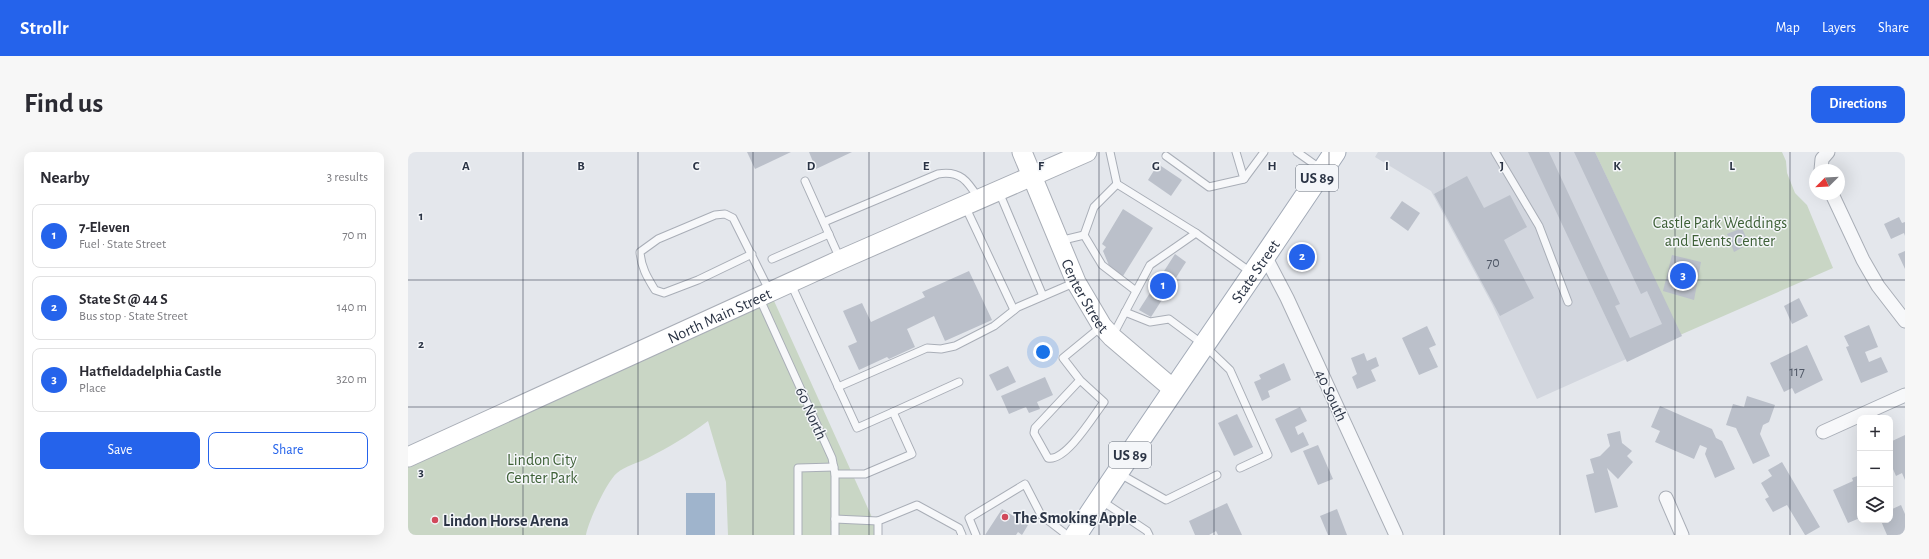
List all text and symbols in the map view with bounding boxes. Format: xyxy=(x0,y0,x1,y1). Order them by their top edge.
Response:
text: Strollr xyxy=(20,19,69,38)
text: Map xyxy=(1775,21,1800,35)
text: Layers xyxy=(1822,21,1856,35)
text: Share xyxy=(1878,21,1909,35)
button: Directions xyxy=(1811,86,1905,123)
text: Find us xyxy=(24,90,103,118)
text: A xyxy=(462,160,470,173)
text: B xyxy=(577,160,585,173)
text: C xyxy=(693,160,700,173)
text: D xyxy=(807,160,816,173)
text: E xyxy=(923,160,930,173)
text: F xyxy=(1038,160,1045,173)
text: G xyxy=(1152,160,1160,173)
text: H xyxy=(1267,160,1277,173)
text: I xyxy=(1385,160,1389,173)
text: J xyxy=(1500,160,1504,173)
text: K xyxy=(1613,160,1621,173)
text: L xyxy=(1729,160,1735,173)
north arrow xyxy=(1809,164,1845,200)
road number: US 89 xyxy=(1296,165,1338,191)
text: Nearby xyxy=(40,169,90,186)
text: 3 results xyxy=(327,171,368,184)
text: 1 xyxy=(419,210,423,223)
park label: Castle Park Weddings and Events Center xyxy=(1653,215,1787,249)
text: 7-Eleven xyxy=(79,220,130,235)
text: 1 xyxy=(52,229,56,242)
text: 70 m xyxy=(342,229,367,242)
street label: State Street xyxy=(1229,237,1283,306)
text: Fuel · State Street xyxy=(79,238,166,251)
pin: 2 xyxy=(1289,242,1315,272)
house number: 70 xyxy=(1486,256,1500,270)
street label: Center Street xyxy=(1058,257,1111,336)
pin: 3 xyxy=(1670,261,1696,291)
pin: 1 xyxy=(1150,271,1176,301)
street label: North Main Street xyxy=(665,286,774,347)
text: State St @ 44 S xyxy=(79,292,168,307)
text: 2 xyxy=(51,301,57,314)
text: 140 m xyxy=(337,301,367,314)
text: Bus stop · State Street xyxy=(79,310,188,323)
text: 2 xyxy=(418,338,424,351)
your location xyxy=(1033,342,1053,362)
text: Hatfieldadelphia Castle xyxy=(79,364,221,379)
house number: 117 xyxy=(1789,365,1805,379)
street label: 40 South xyxy=(1312,367,1350,424)
text: 3 xyxy=(51,373,57,386)
text: 320 m xyxy=(336,373,367,386)
text: Place xyxy=(79,382,106,395)
street label: 60 North xyxy=(792,385,830,442)
map controls xyxy=(1857,415,1893,523)
button: + xyxy=(1857,415,1893,451)
button: Save xyxy=(40,432,200,469)
button: Share xyxy=(208,432,368,469)
road number: US 89 xyxy=(1109,442,1151,468)
button: − xyxy=(1857,451,1893,487)
park label: Lindon City Center Park xyxy=(506,452,578,486)
text: 3 xyxy=(418,466,424,479)
button: layers xyxy=(1857,487,1893,523)
place label: The Smoking Apple xyxy=(1013,510,1137,526)
marker: The Smoking Apple xyxy=(1000,512,1010,522)
place label: Lindon Horse Arena xyxy=(443,513,569,529)
marker: Lindon Horse Arena xyxy=(430,515,440,525)

